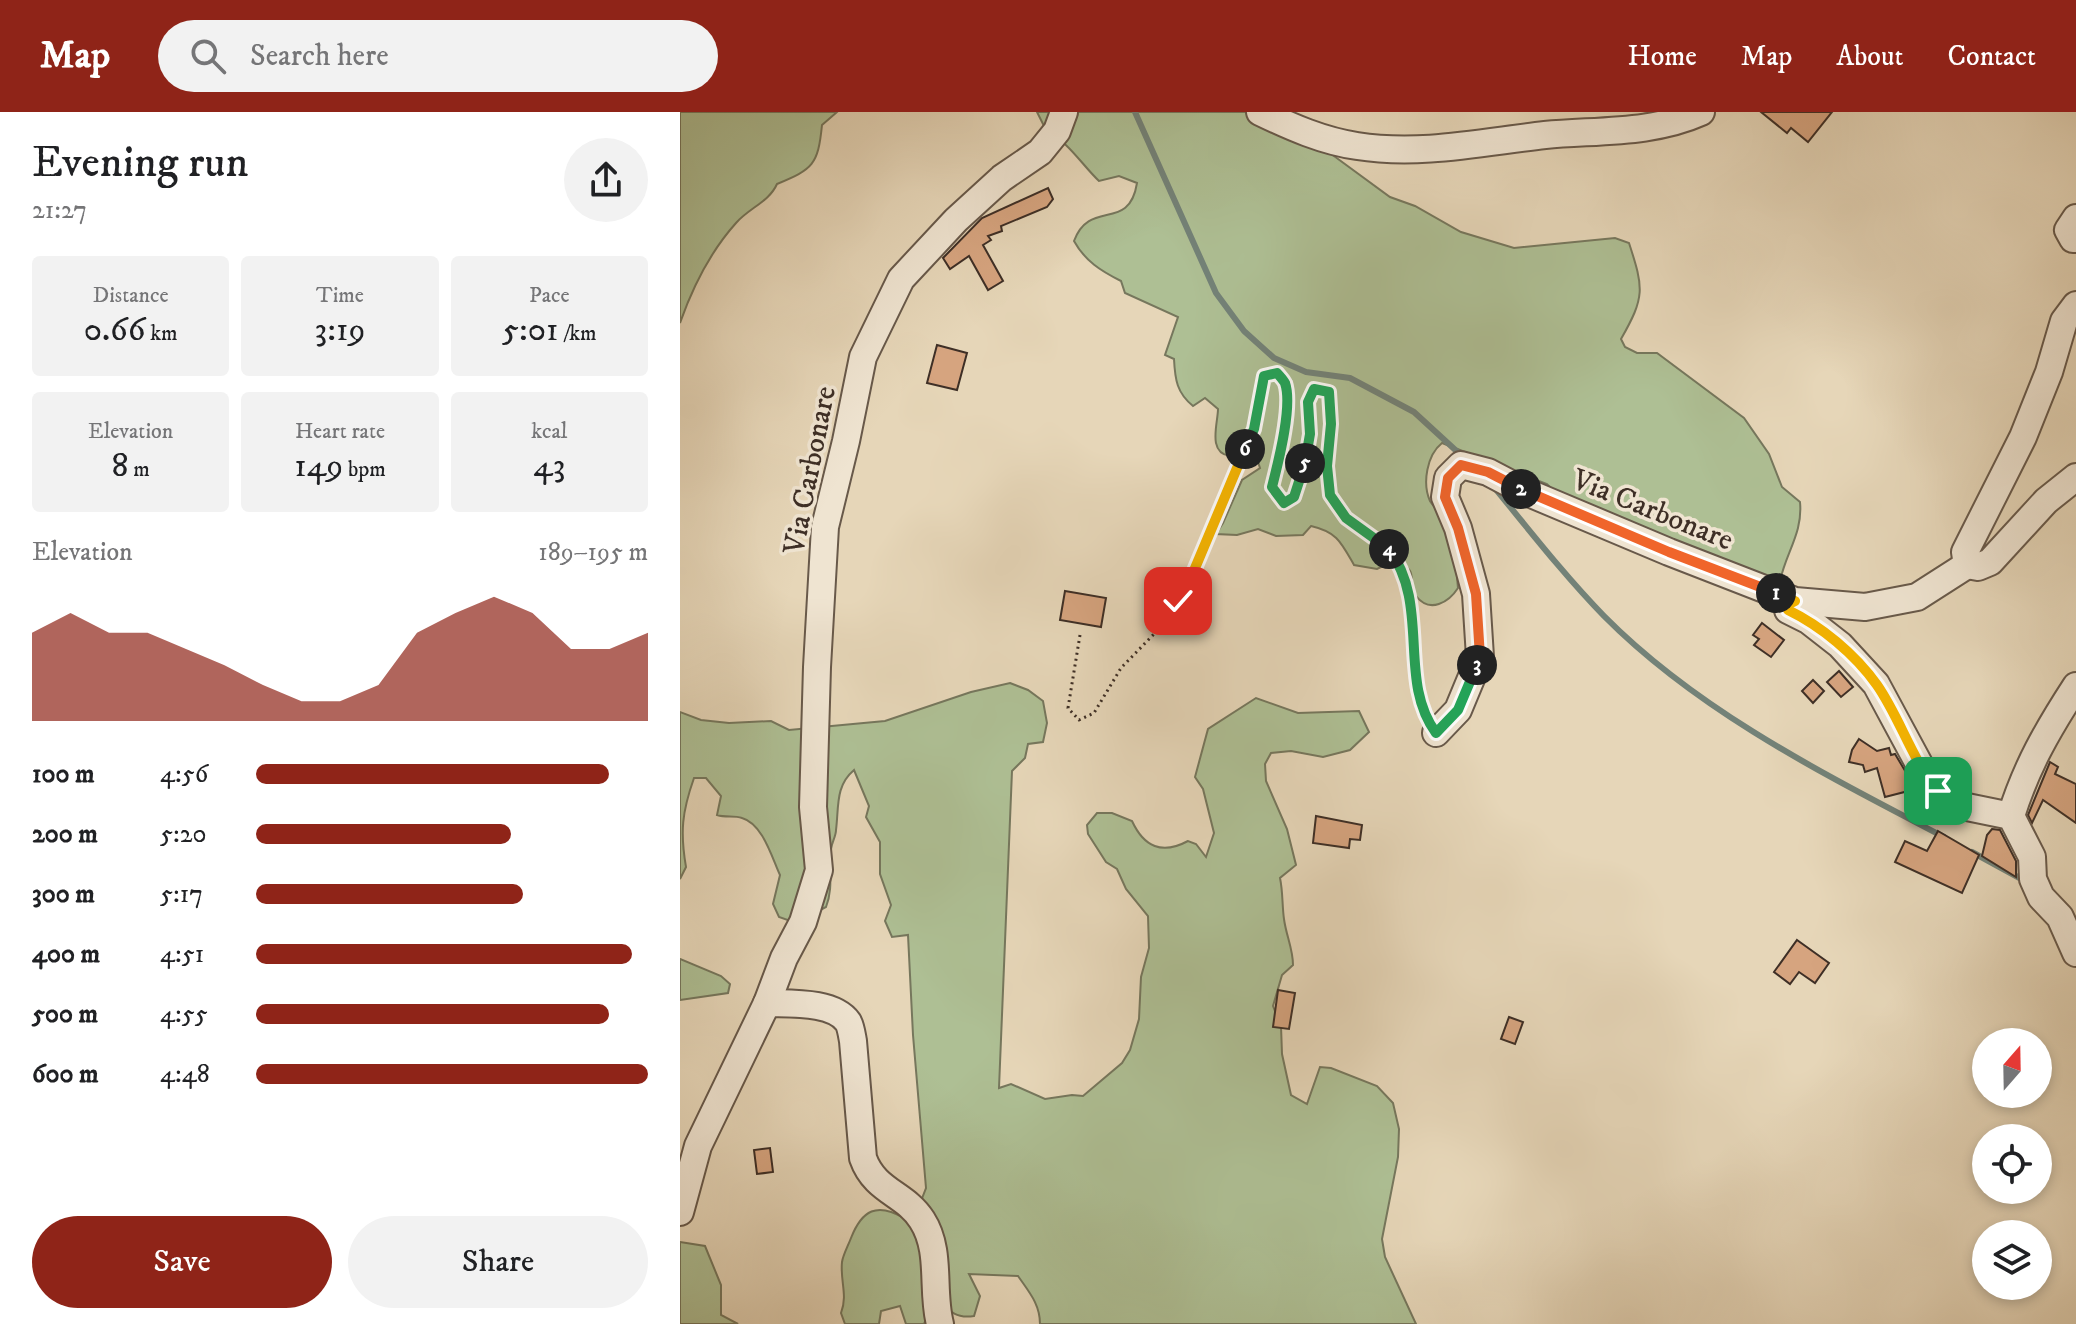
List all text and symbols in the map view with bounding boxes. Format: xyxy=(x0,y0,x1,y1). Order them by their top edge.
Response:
search box xyxy=(158,20,718,92)
text: Map xyxy=(40,32,110,80)
icon: search xyxy=(186,34,230,78)
text: Search here xyxy=(250,38,389,75)
text: Home xyxy=(1628,39,1697,74)
text: Map xyxy=(1741,39,1792,74)
text: About xyxy=(1836,39,1903,74)
text: Contact xyxy=(1947,39,2036,74)
text: Evening run xyxy=(32,136,249,191)
button: share xyxy=(564,138,648,222)
text: 21:27 xyxy=(32,194,87,227)
text: Distance xyxy=(93,282,169,309)
text: Time xyxy=(316,282,364,309)
text: Pace xyxy=(529,282,570,309)
text: 0.66 xyxy=(84,309,145,351)
text: 3:19 xyxy=(315,309,365,351)
text: 5:01 xyxy=(502,309,558,351)
text: km xyxy=(145,320,178,347)
text: /km xyxy=(558,320,597,347)
street label: Via Carbonare xyxy=(776,383,845,558)
text: Elevation xyxy=(88,418,173,445)
text: Heart rate xyxy=(295,418,385,445)
text: kcal xyxy=(531,418,567,445)
pin: 6 xyxy=(1225,429,1265,469)
text: 6 xyxy=(1239,435,1251,462)
pin: 5 xyxy=(1285,443,1325,483)
text: 8 xyxy=(112,445,129,487)
text: 149 xyxy=(294,445,343,487)
text: 43 xyxy=(533,445,565,487)
text: 5 xyxy=(1300,449,1310,476)
text: m xyxy=(129,456,150,483)
text: bpm xyxy=(343,456,386,483)
street label: Via Carbonare xyxy=(1566,461,1738,559)
pin: 2 xyxy=(1501,469,1541,509)
text: 2 xyxy=(1516,475,1526,502)
pin: 4 xyxy=(1369,529,1409,569)
text: 4 xyxy=(1383,535,1395,562)
text: Elevation xyxy=(32,536,133,569)
text: 189–195 m xyxy=(538,536,648,569)
pin xyxy=(1144,567,1212,635)
pin: 1 xyxy=(1756,573,1796,613)
icon: check xyxy=(1156,579,1200,623)
text: 1 xyxy=(1772,579,1780,606)
pin: 3 xyxy=(1457,645,1497,685)
text: 3 xyxy=(1473,651,1481,678)
pin xyxy=(1904,757,1972,825)
text: 100 m xyxy=(32,758,95,791)
text: 4:56 xyxy=(160,758,208,791)
icon: arrive xyxy=(1916,769,1960,813)
text: 200 m xyxy=(32,818,98,851)
text: 5:20 xyxy=(160,818,206,851)
text: 300 m xyxy=(32,878,95,911)
text: 5:17 xyxy=(160,878,203,911)
text: 400 m xyxy=(32,938,100,971)
text: 4:51 xyxy=(160,938,204,971)
text: 500 m xyxy=(32,998,98,1031)
text: 4:55 xyxy=(160,998,208,1031)
north arrow xyxy=(1972,1028,2052,1108)
map controls xyxy=(1972,1028,2052,1300)
text: 600 m xyxy=(32,1058,99,1091)
text: 4:48 xyxy=(160,1058,210,1091)
button: locate xyxy=(1972,1124,2052,1204)
button: Save xyxy=(32,1216,332,1308)
button: Share xyxy=(348,1216,648,1308)
button: layers xyxy=(1972,1220,2052,1300)

